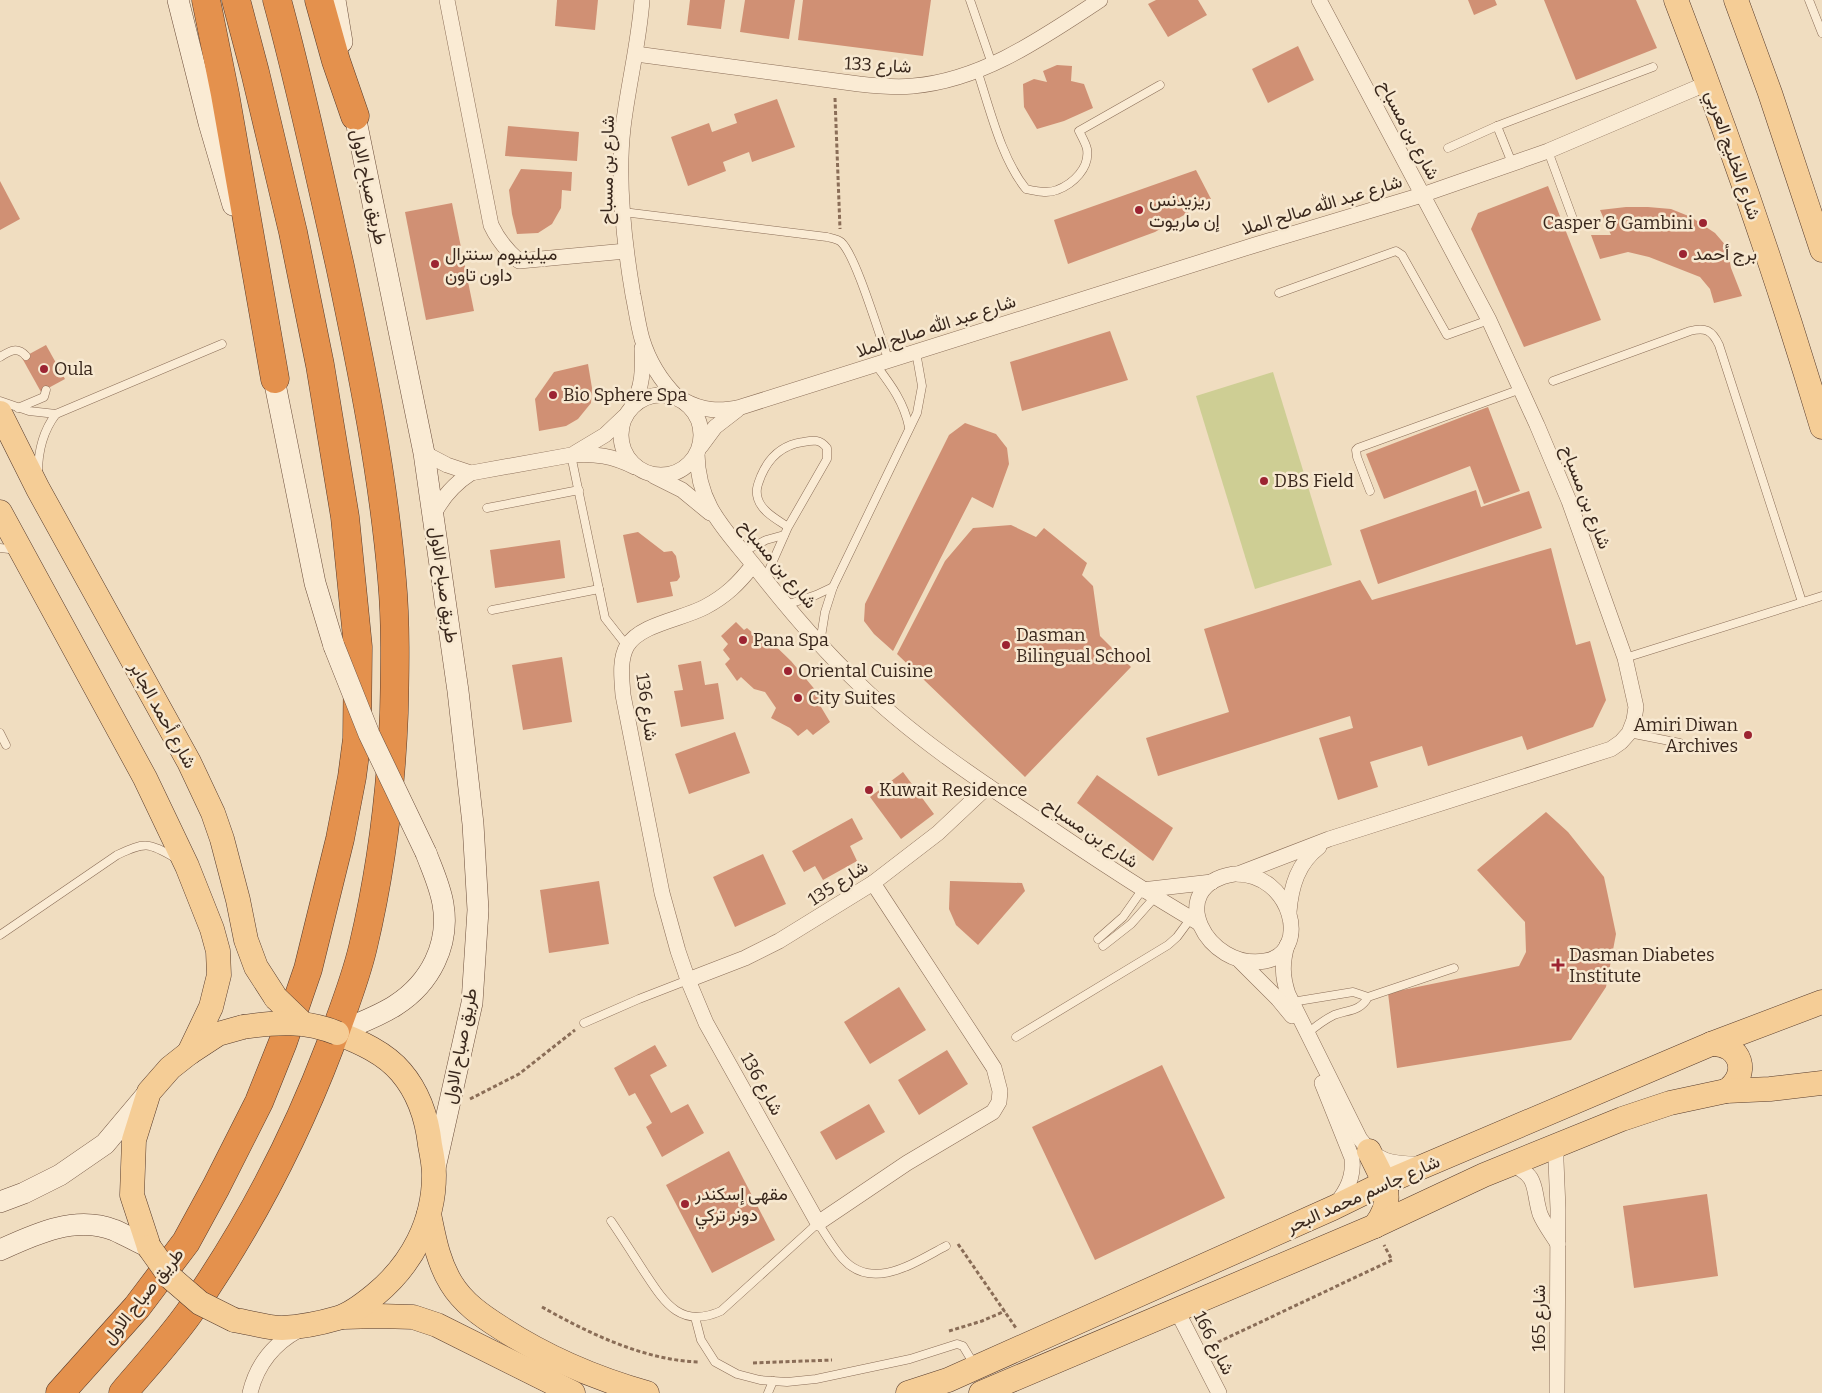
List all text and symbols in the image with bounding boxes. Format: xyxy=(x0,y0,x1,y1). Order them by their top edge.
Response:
street label: شارع 133 xyxy=(844,52,912,79)
street label: شارع بن مسباح xyxy=(1373,77,1444,184)
street label: شارع الخليج العربي xyxy=(1697,87,1765,224)
street label: شارع بن مسباح xyxy=(595,115,620,225)
street label: طريق صباح الاول xyxy=(345,127,392,247)
street label: شارع عبد الله صالح الملا xyxy=(1239,170,1405,241)
place label: ريزيدنس إن ماريوت xyxy=(1149,189,1220,233)
marker: ريزيدنس إن ماريوت xyxy=(1133,204,1145,216)
place label: Casper & Gambini xyxy=(1543,212,1693,234)
marker: Casper & Gambini xyxy=(1697,217,1709,229)
place label: ميلينيوم سنترال داون تاون xyxy=(445,243,557,286)
place label: برج أحمد xyxy=(1693,243,1757,266)
marker: برج أحمد xyxy=(1677,248,1689,260)
marker: ميلينيوم سنترال داون تاون xyxy=(429,258,441,270)
street label: شارع عبد الله صالح الملا xyxy=(854,290,1019,363)
place label: Oula xyxy=(54,358,93,380)
marker: Oula xyxy=(38,363,50,375)
place label: Bio Sphere Spa xyxy=(563,384,688,406)
marker: Bio Sphere Spa xyxy=(547,389,559,401)
street label: شارع بن مسباح xyxy=(1555,442,1616,552)
place label: DBS Field xyxy=(1274,470,1354,492)
marker: DBS Field xyxy=(1258,475,1270,487)
street label: شارع بن مسباح xyxy=(734,515,822,614)
street label: طريق صباح الاول xyxy=(424,525,463,645)
place label: Dasman Bilingual School xyxy=(1016,624,1151,667)
place label: Pana Spa xyxy=(753,629,829,651)
marker: Pana Spa xyxy=(737,634,749,646)
marker: Dasman Bilingual School xyxy=(1000,639,1012,651)
street label: شارع أحمد الجابر xyxy=(123,657,201,772)
place label: Oriental Cuisine xyxy=(798,660,933,682)
marker: Oriental Cuisine xyxy=(782,665,794,677)
street label: شارع 136 xyxy=(630,672,663,742)
place label: City Suites xyxy=(808,687,896,709)
marker: City Suites xyxy=(792,692,804,704)
place label: Amiri Diwan Archives xyxy=(1633,714,1739,757)
marker: Amiri Diwan Archives xyxy=(1742,729,1754,741)
place label: Kuwait Residence xyxy=(879,779,1027,801)
marker: Kuwait Residence xyxy=(863,784,875,796)
street label: شارع بن مسباح xyxy=(1039,793,1143,874)
street label: شارع 135 xyxy=(804,856,873,911)
place label: Dasman Diabetes Institute xyxy=(1569,944,1715,987)
marker: Dasman Diabetes Institute xyxy=(1551,958,1565,972)
street label: طريق صباح الاول xyxy=(438,986,483,1106)
street label: شارع 136 xyxy=(735,1049,788,1120)
street label: شارع جاسم محمد البحر xyxy=(1282,1150,1444,1239)
place label: مقهى إسكندر دونر تركي xyxy=(694,1183,788,1230)
marker: مقهى إسكندر دونر تركي xyxy=(679,1198,691,1210)
street label: طريق صباح الاول xyxy=(98,1243,189,1349)
street label: شارع 165 xyxy=(1528,1285,1551,1351)
street label: شارع 166 xyxy=(1188,1308,1239,1379)

